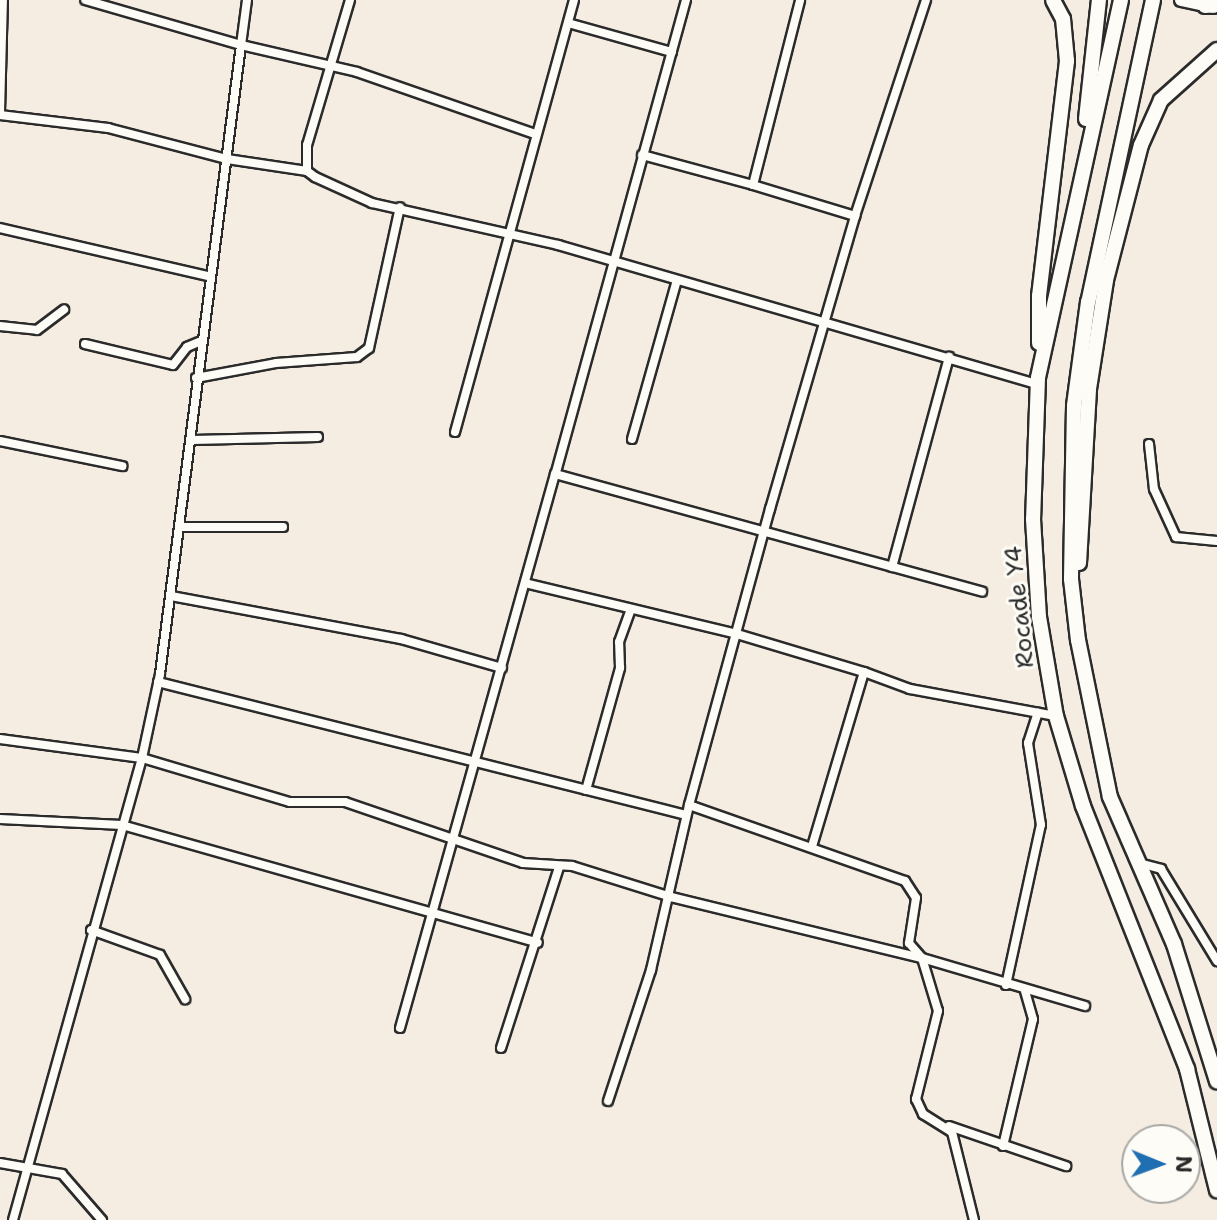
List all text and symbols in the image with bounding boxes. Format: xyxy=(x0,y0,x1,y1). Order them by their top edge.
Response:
street label: Rocade Y4 xyxy=(999,544,1041,670)
north arrow xyxy=(1121,1124,1201,1204)
text: N xyxy=(1169,1155,1198,1173)

